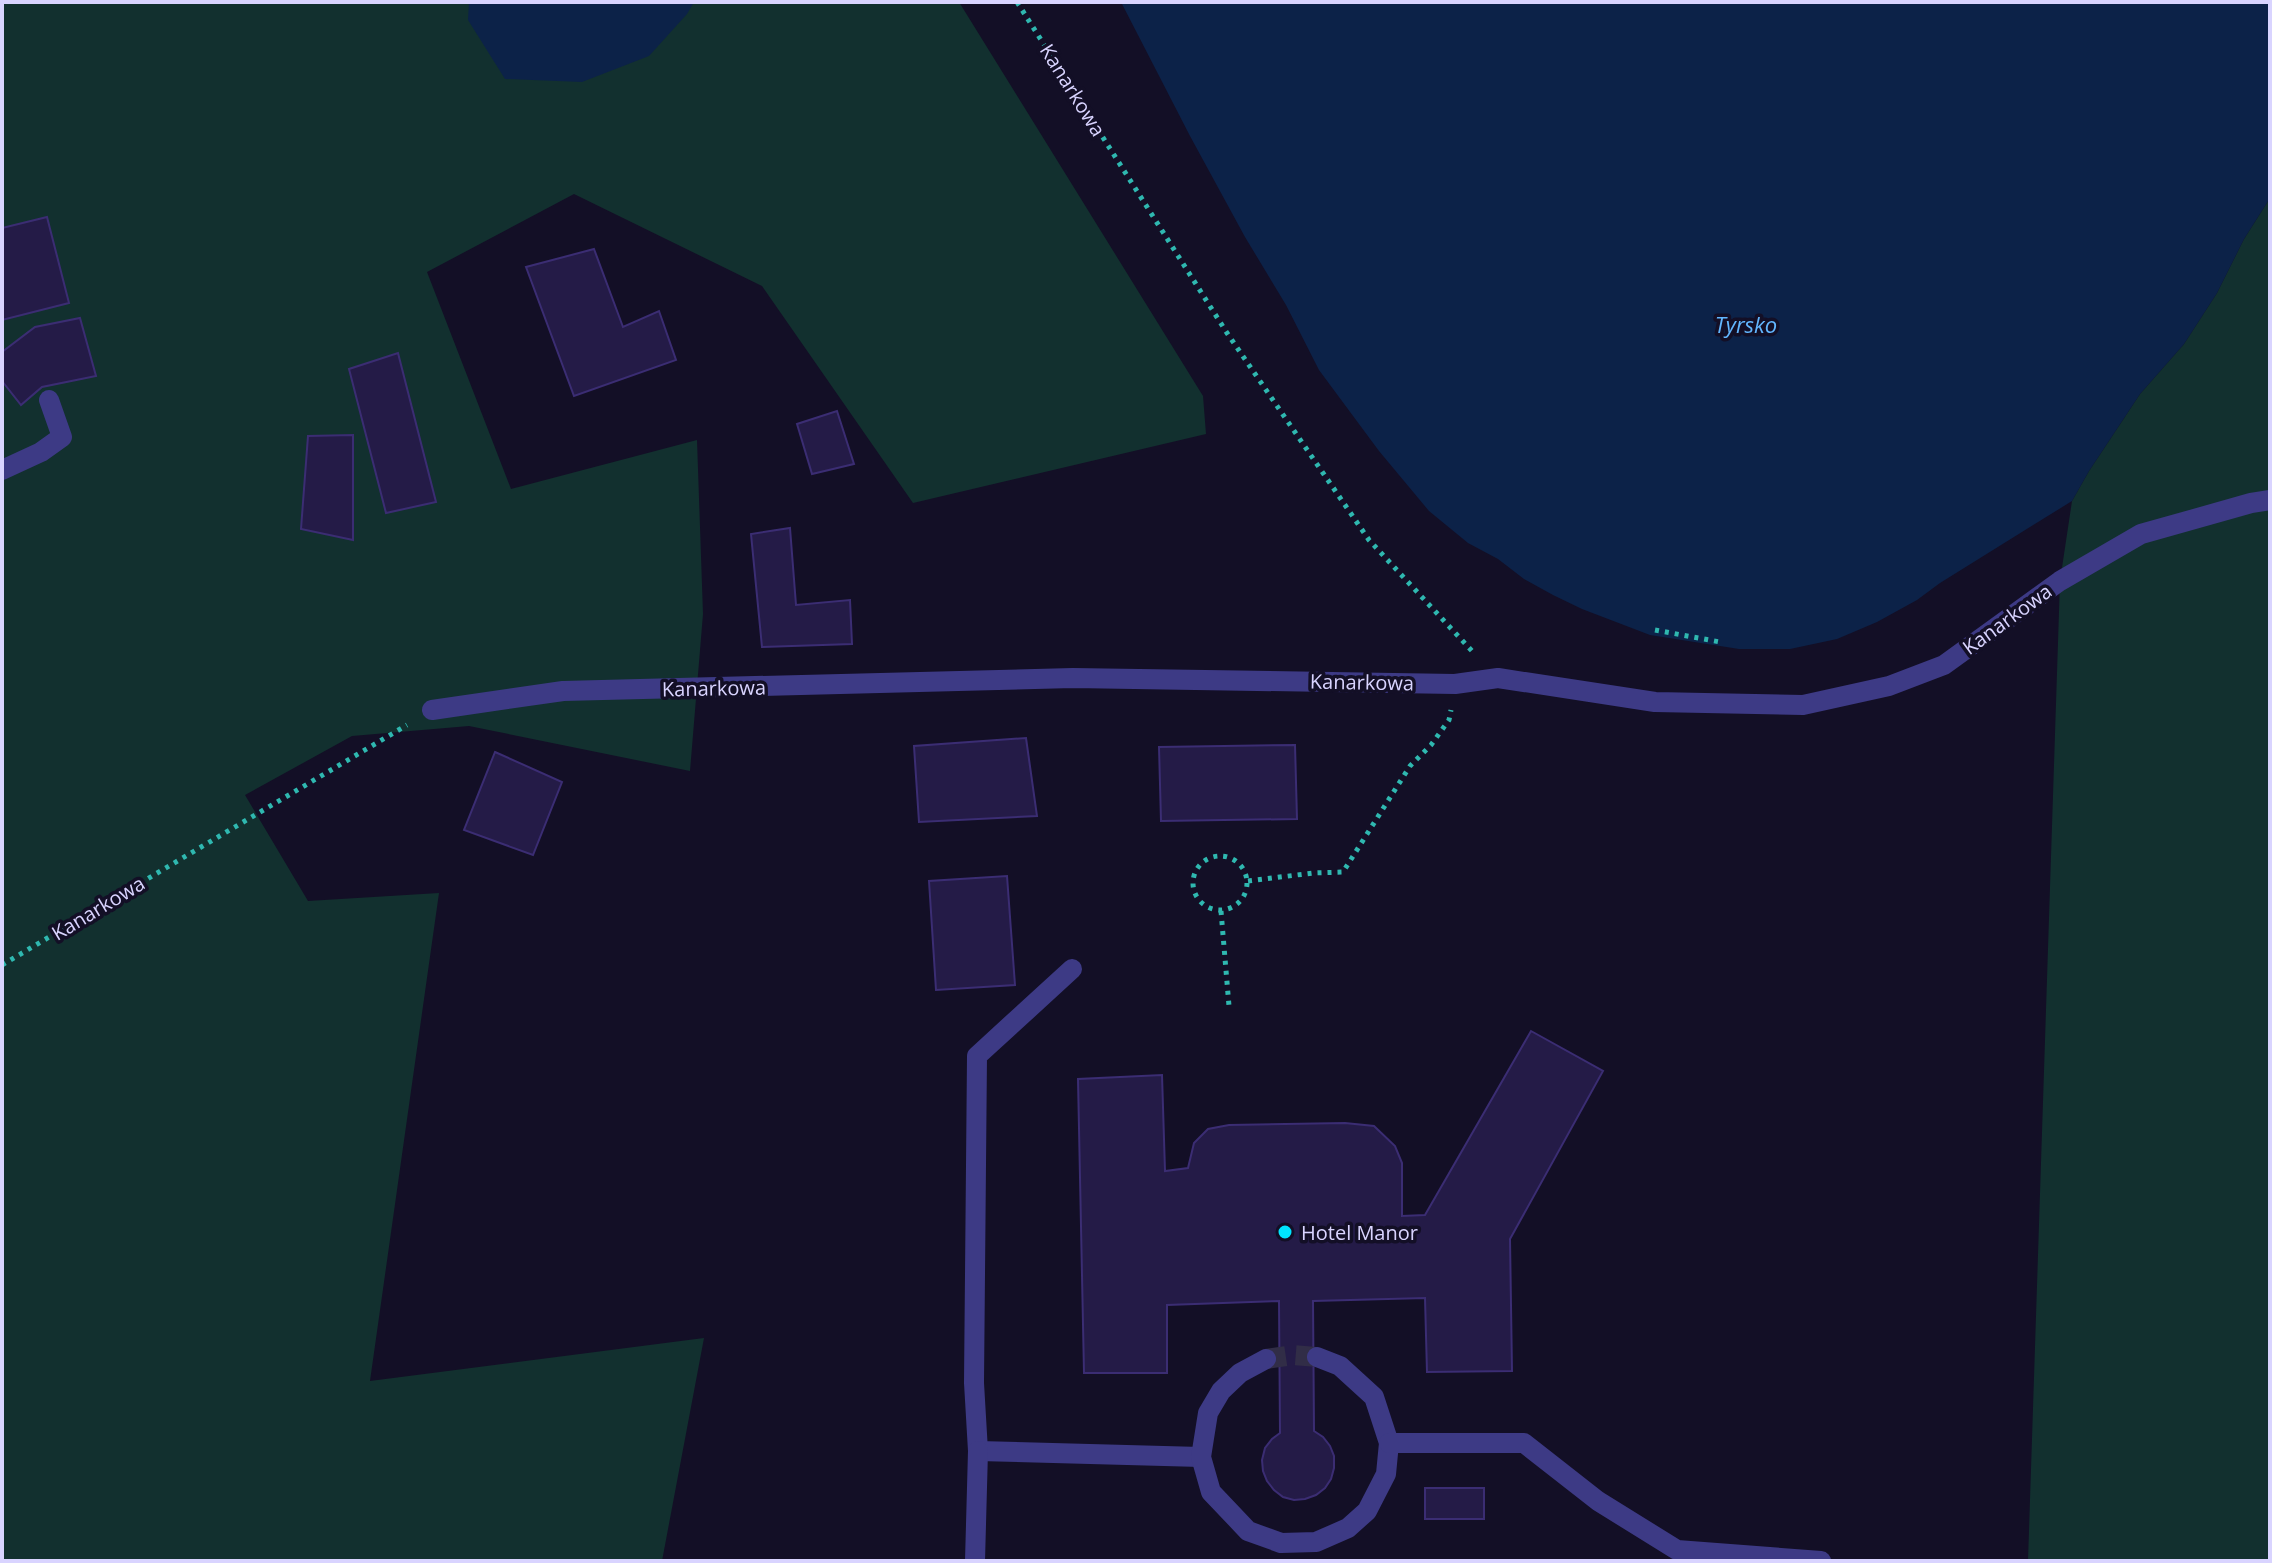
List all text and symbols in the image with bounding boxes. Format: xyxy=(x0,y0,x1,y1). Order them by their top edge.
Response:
street label: Kanarkowa xyxy=(1034,39,1112,141)
water label: Tyrsko xyxy=(1715,309,1777,339)
street label: Kanarkowa xyxy=(1957,577,2057,661)
street label: Kanarkowa xyxy=(1310,668,1414,696)
street label: Kanarkowa xyxy=(662,674,766,702)
street label: Kanarkowa xyxy=(46,870,150,946)
place label: Hotel Manor xyxy=(1301,1219,1418,1246)
marker: Hotel Manor xyxy=(1276,1223,1294,1241)

